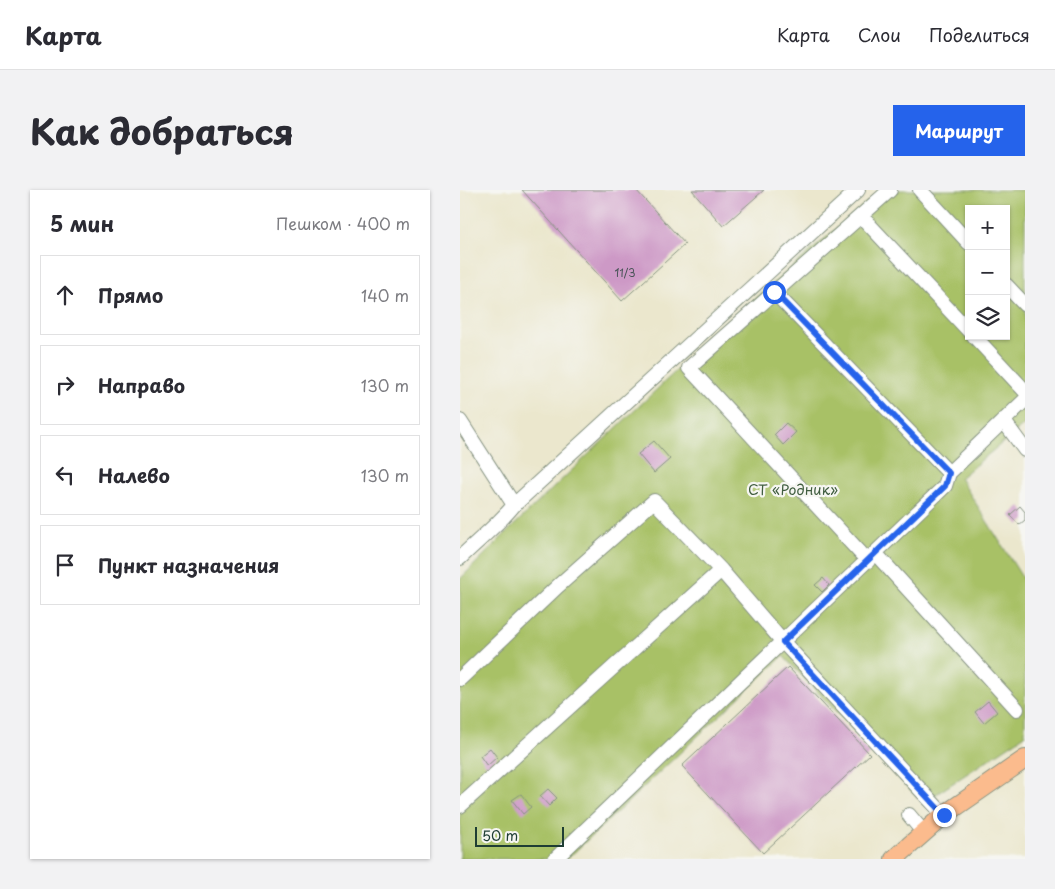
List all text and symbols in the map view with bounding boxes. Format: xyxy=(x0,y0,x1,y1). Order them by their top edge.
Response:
text: Карта xyxy=(25,17,102,53)
text: Карта xyxy=(777,21,830,48)
text: Слои xyxy=(858,21,901,48)
text: Поделиться xyxy=(929,21,1030,48)
text: Как добраться xyxy=(30,104,294,157)
button: Маршрут xyxy=(893,105,1025,156)
map controls xyxy=(965,205,1010,340)
button: + xyxy=(965,205,1010,250)
text: 5 мин xyxy=(50,207,114,239)
text: Пешком · 400 m xyxy=(276,211,410,235)
button: − xyxy=(965,250,1010,295)
house number: 11/3 xyxy=(615,264,636,281)
icon: ahead xyxy=(51,281,79,309)
text: Прямо xyxy=(98,281,163,309)
route start xyxy=(763,281,786,304)
text: 140 m xyxy=(361,283,409,307)
button: layers xyxy=(965,295,1010,340)
icon: right xyxy=(51,371,79,399)
text: Направо xyxy=(98,371,185,399)
text: 130 m xyxy=(361,373,409,397)
icon: left xyxy=(51,461,79,489)
text: Налево xyxy=(98,461,170,489)
text: 130 m xyxy=(361,463,409,487)
park label: СТ «Родник» xyxy=(748,479,838,500)
icon: arrive xyxy=(51,551,79,579)
text: Пункт назначения xyxy=(98,551,279,579)
route end xyxy=(933,804,956,827)
scale bar xyxy=(475,824,564,847)
text: 50 m xyxy=(482,825,518,846)

